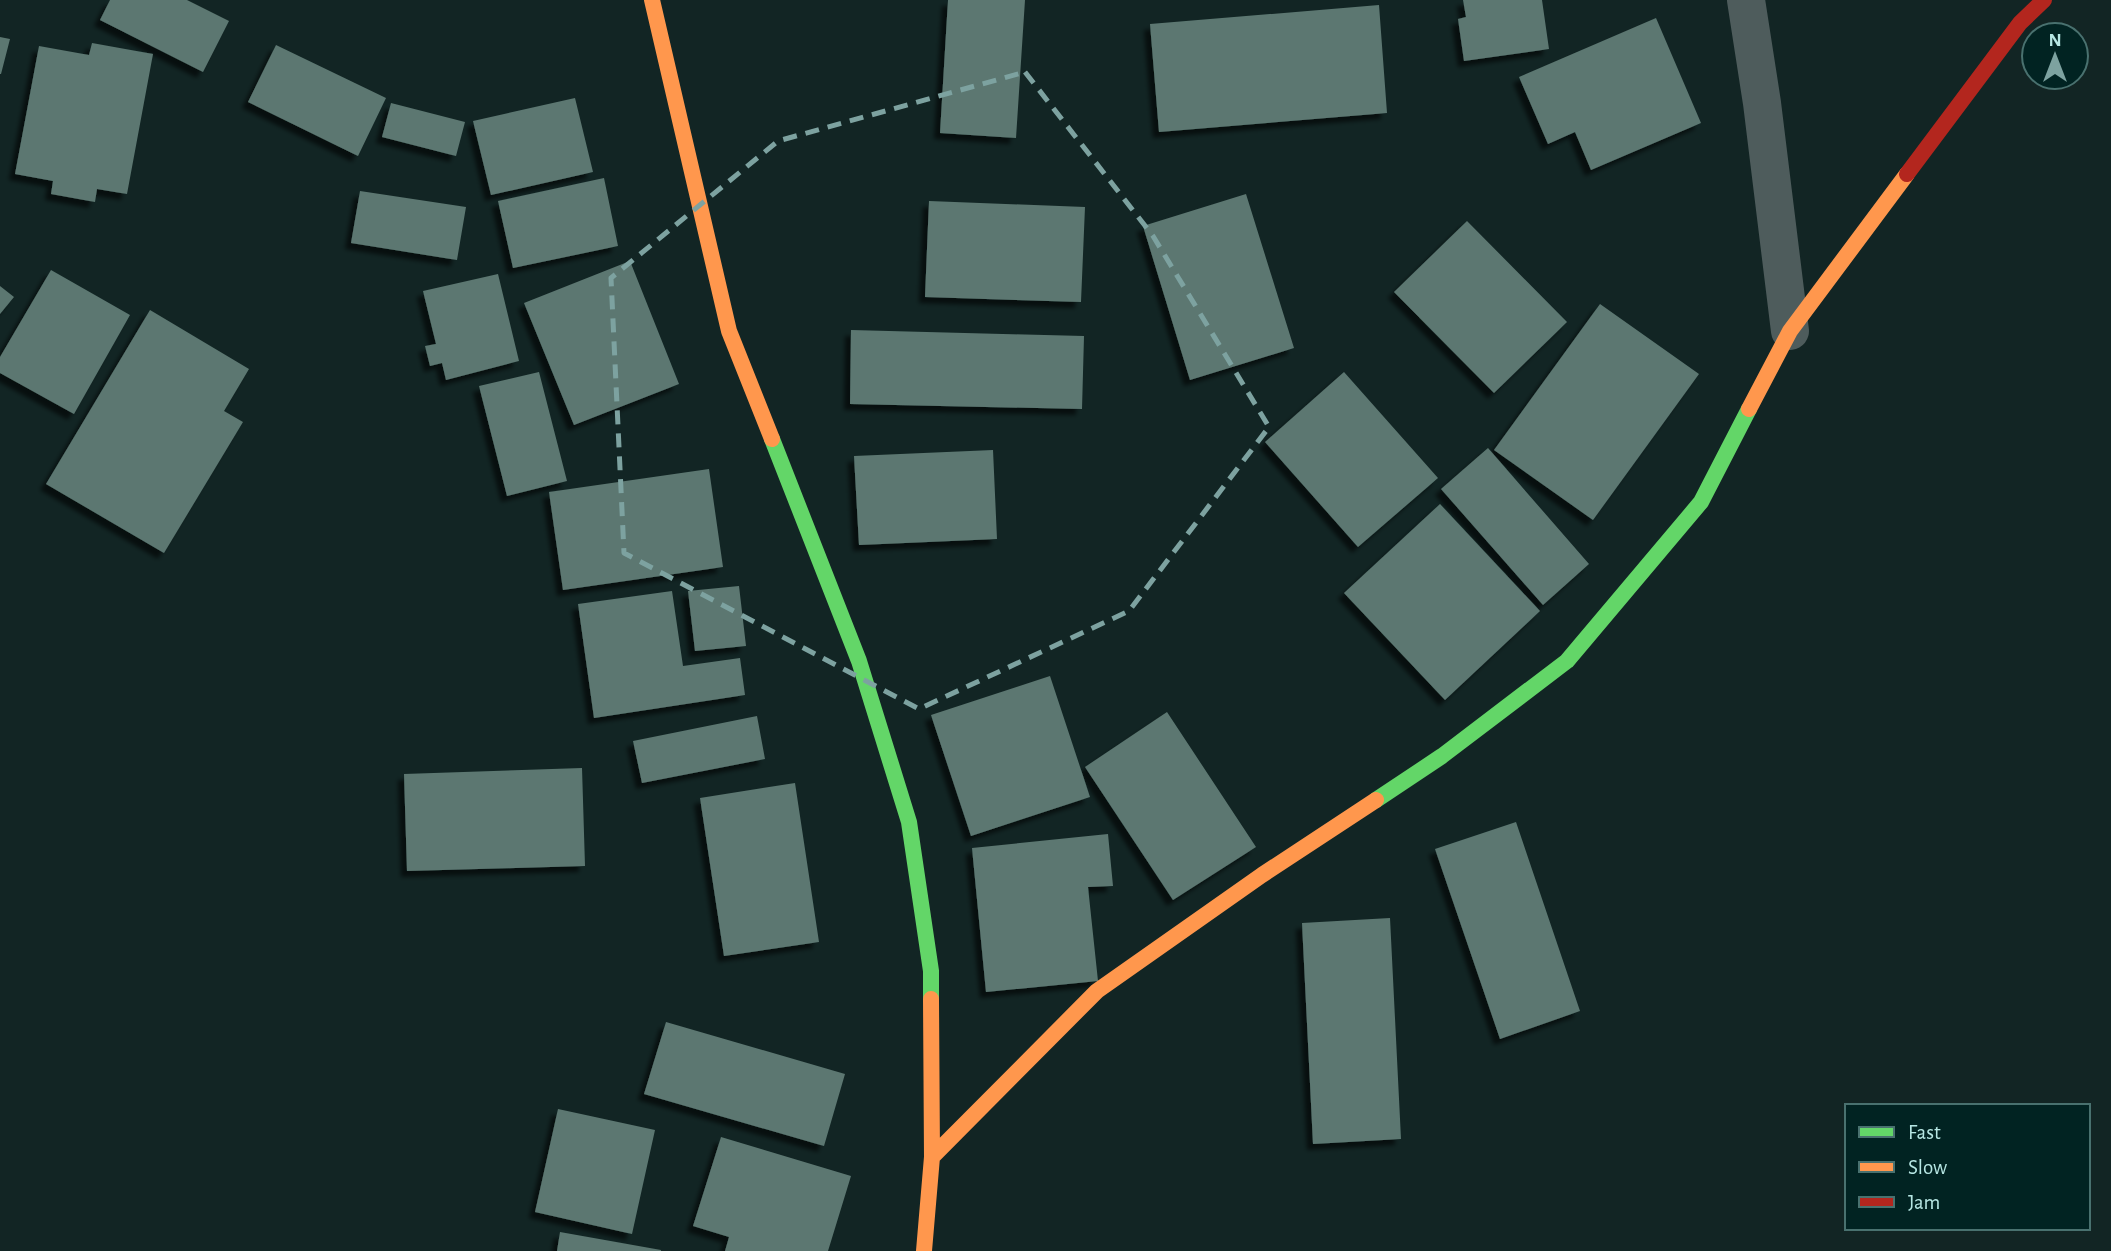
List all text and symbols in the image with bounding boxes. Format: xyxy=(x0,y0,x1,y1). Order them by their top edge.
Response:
north arrow xyxy=(2020,21,2090,91)
text: N xyxy=(2048,31,2062,50)
legend xyxy=(1845,1104,2090,1230)
text: Fast xyxy=(1908,1122,1941,1143)
text: Slow xyxy=(1908,1157,1947,1178)
text: Jam xyxy=(1908,1192,1940,1213)

